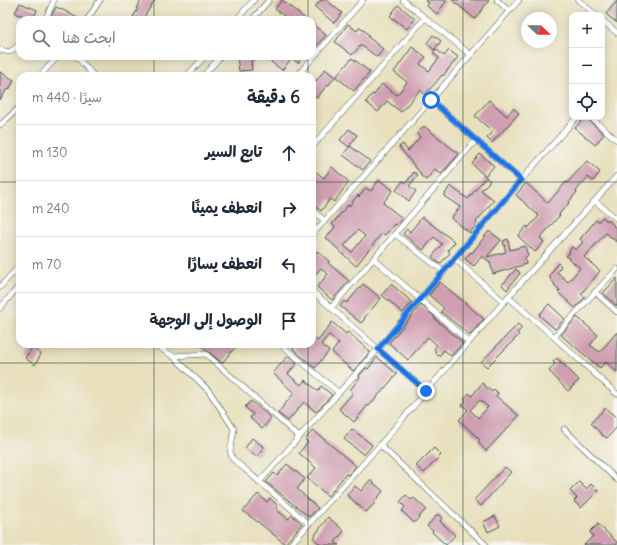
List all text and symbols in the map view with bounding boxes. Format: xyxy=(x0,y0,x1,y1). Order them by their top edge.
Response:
north arrow xyxy=(521,12,557,48)
map controls xyxy=(569,12,605,120)
button: + xyxy=(569,12,605,48)
search box xyxy=(16,16,316,60)
icon: search xyxy=(30,27,52,49)
text: ابحث هنا xyxy=(62,28,116,47)
button: − xyxy=(569,48,605,84)
button: locate xyxy=(569,84,605,120)
text: 6 دقيقة xyxy=(247,86,300,108)
text: سيرًا · 440 m xyxy=(32,89,102,106)
route start xyxy=(422,91,440,109)
text: تابع السير xyxy=(205,142,262,161)
icon: ahead xyxy=(278,142,300,164)
text: 130 m xyxy=(32,144,68,161)
text: انعطف يمينًا xyxy=(191,198,262,217)
icon: right xyxy=(278,198,300,220)
text: 240 m xyxy=(32,200,70,217)
text: انعطف يسارًا xyxy=(188,254,262,273)
icon: left xyxy=(278,254,300,276)
text: 70 m xyxy=(32,256,61,273)
text: الوصول إلى الوجهة xyxy=(149,310,262,329)
icon: arrive xyxy=(278,310,300,332)
route end xyxy=(417,382,435,400)

